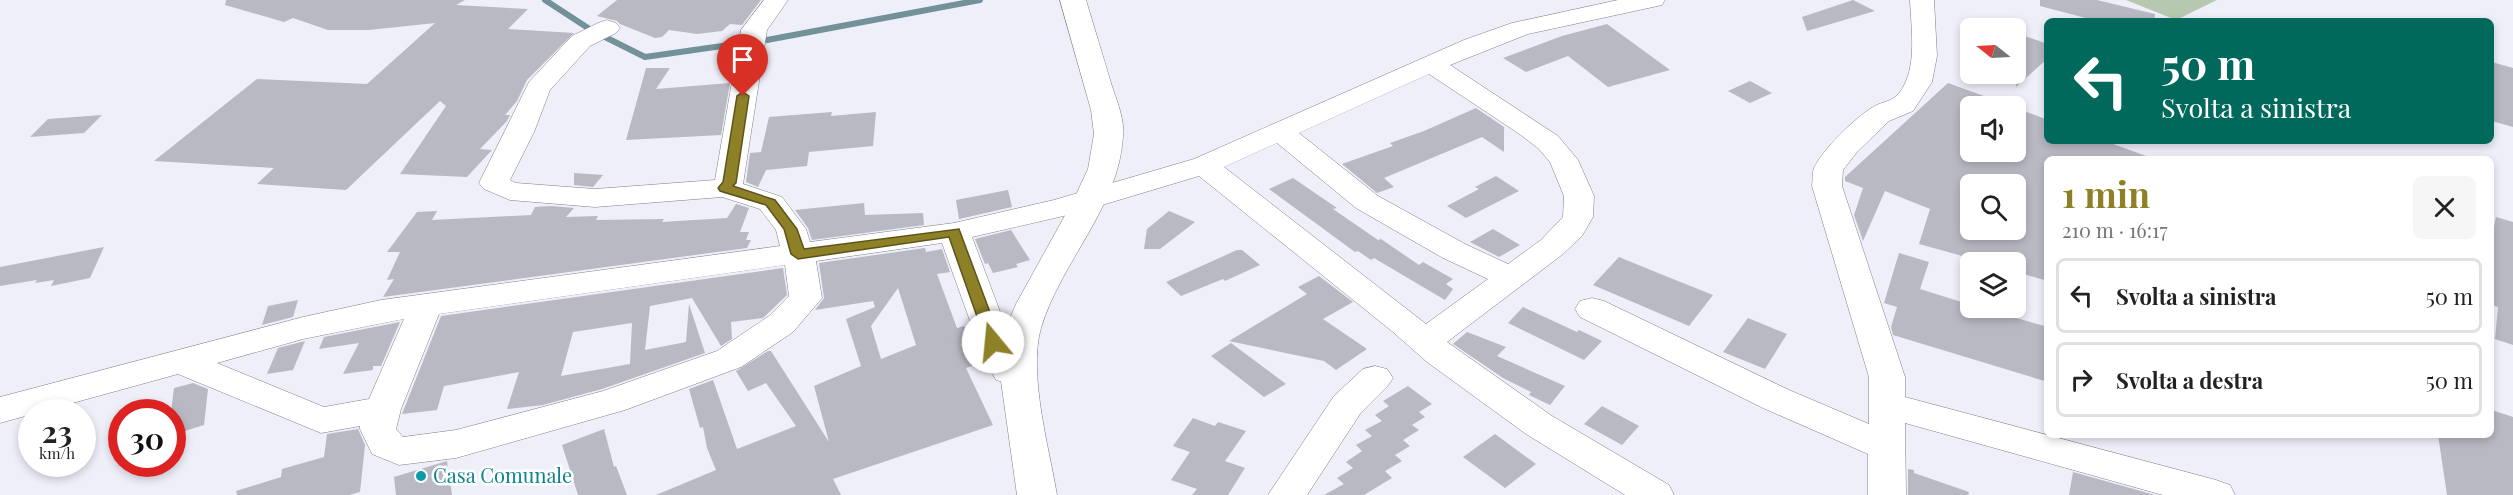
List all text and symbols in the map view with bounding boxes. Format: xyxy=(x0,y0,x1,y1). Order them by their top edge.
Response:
north arrow xyxy=(1960,18,2026,84)
map controls xyxy=(1960,18,2026,318)
pin xyxy=(717,34,768,96)
text: 50 m xyxy=(2161,35,2255,91)
icon: left xyxy=(2062,42,2140,120)
icon: arrive xyxy=(726,43,759,76)
text: Svolta a sinistra xyxy=(2161,89,2351,125)
button: sound xyxy=(1960,96,2026,162)
text: 1 min xyxy=(2062,169,2150,217)
button: search xyxy=(1960,174,2026,240)
button: close xyxy=(2413,176,2476,239)
text: 210 m · 16:17 xyxy=(2062,216,2168,243)
button: layers xyxy=(1960,252,2026,318)
icon: left xyxy=(2065,279,2098,312)
text: Svolta a sinistra xyxy=(2116,281,2276,311)
text: 50 m xyxy=(2426,281,2473,311)
position arrow xyxy=(961,310,1025,374)
icon: right xyxy=(2065,363,2098,396)
text: Svolta a destra xyxy=(2116,365,2263,395)
text: 50 m xyxy=(2426,365,2473,395)
speed limit sign: 30 xyxy=(108,399,186,477)
text: 23 xyxy=(42,411,72,451)
text: km/h xyxy=(39,443,75,463)
place label: Casa Comunale xyxy=(433,461,572,488)
marker: Casa Comunale xyxy=(414,469,428,483)

